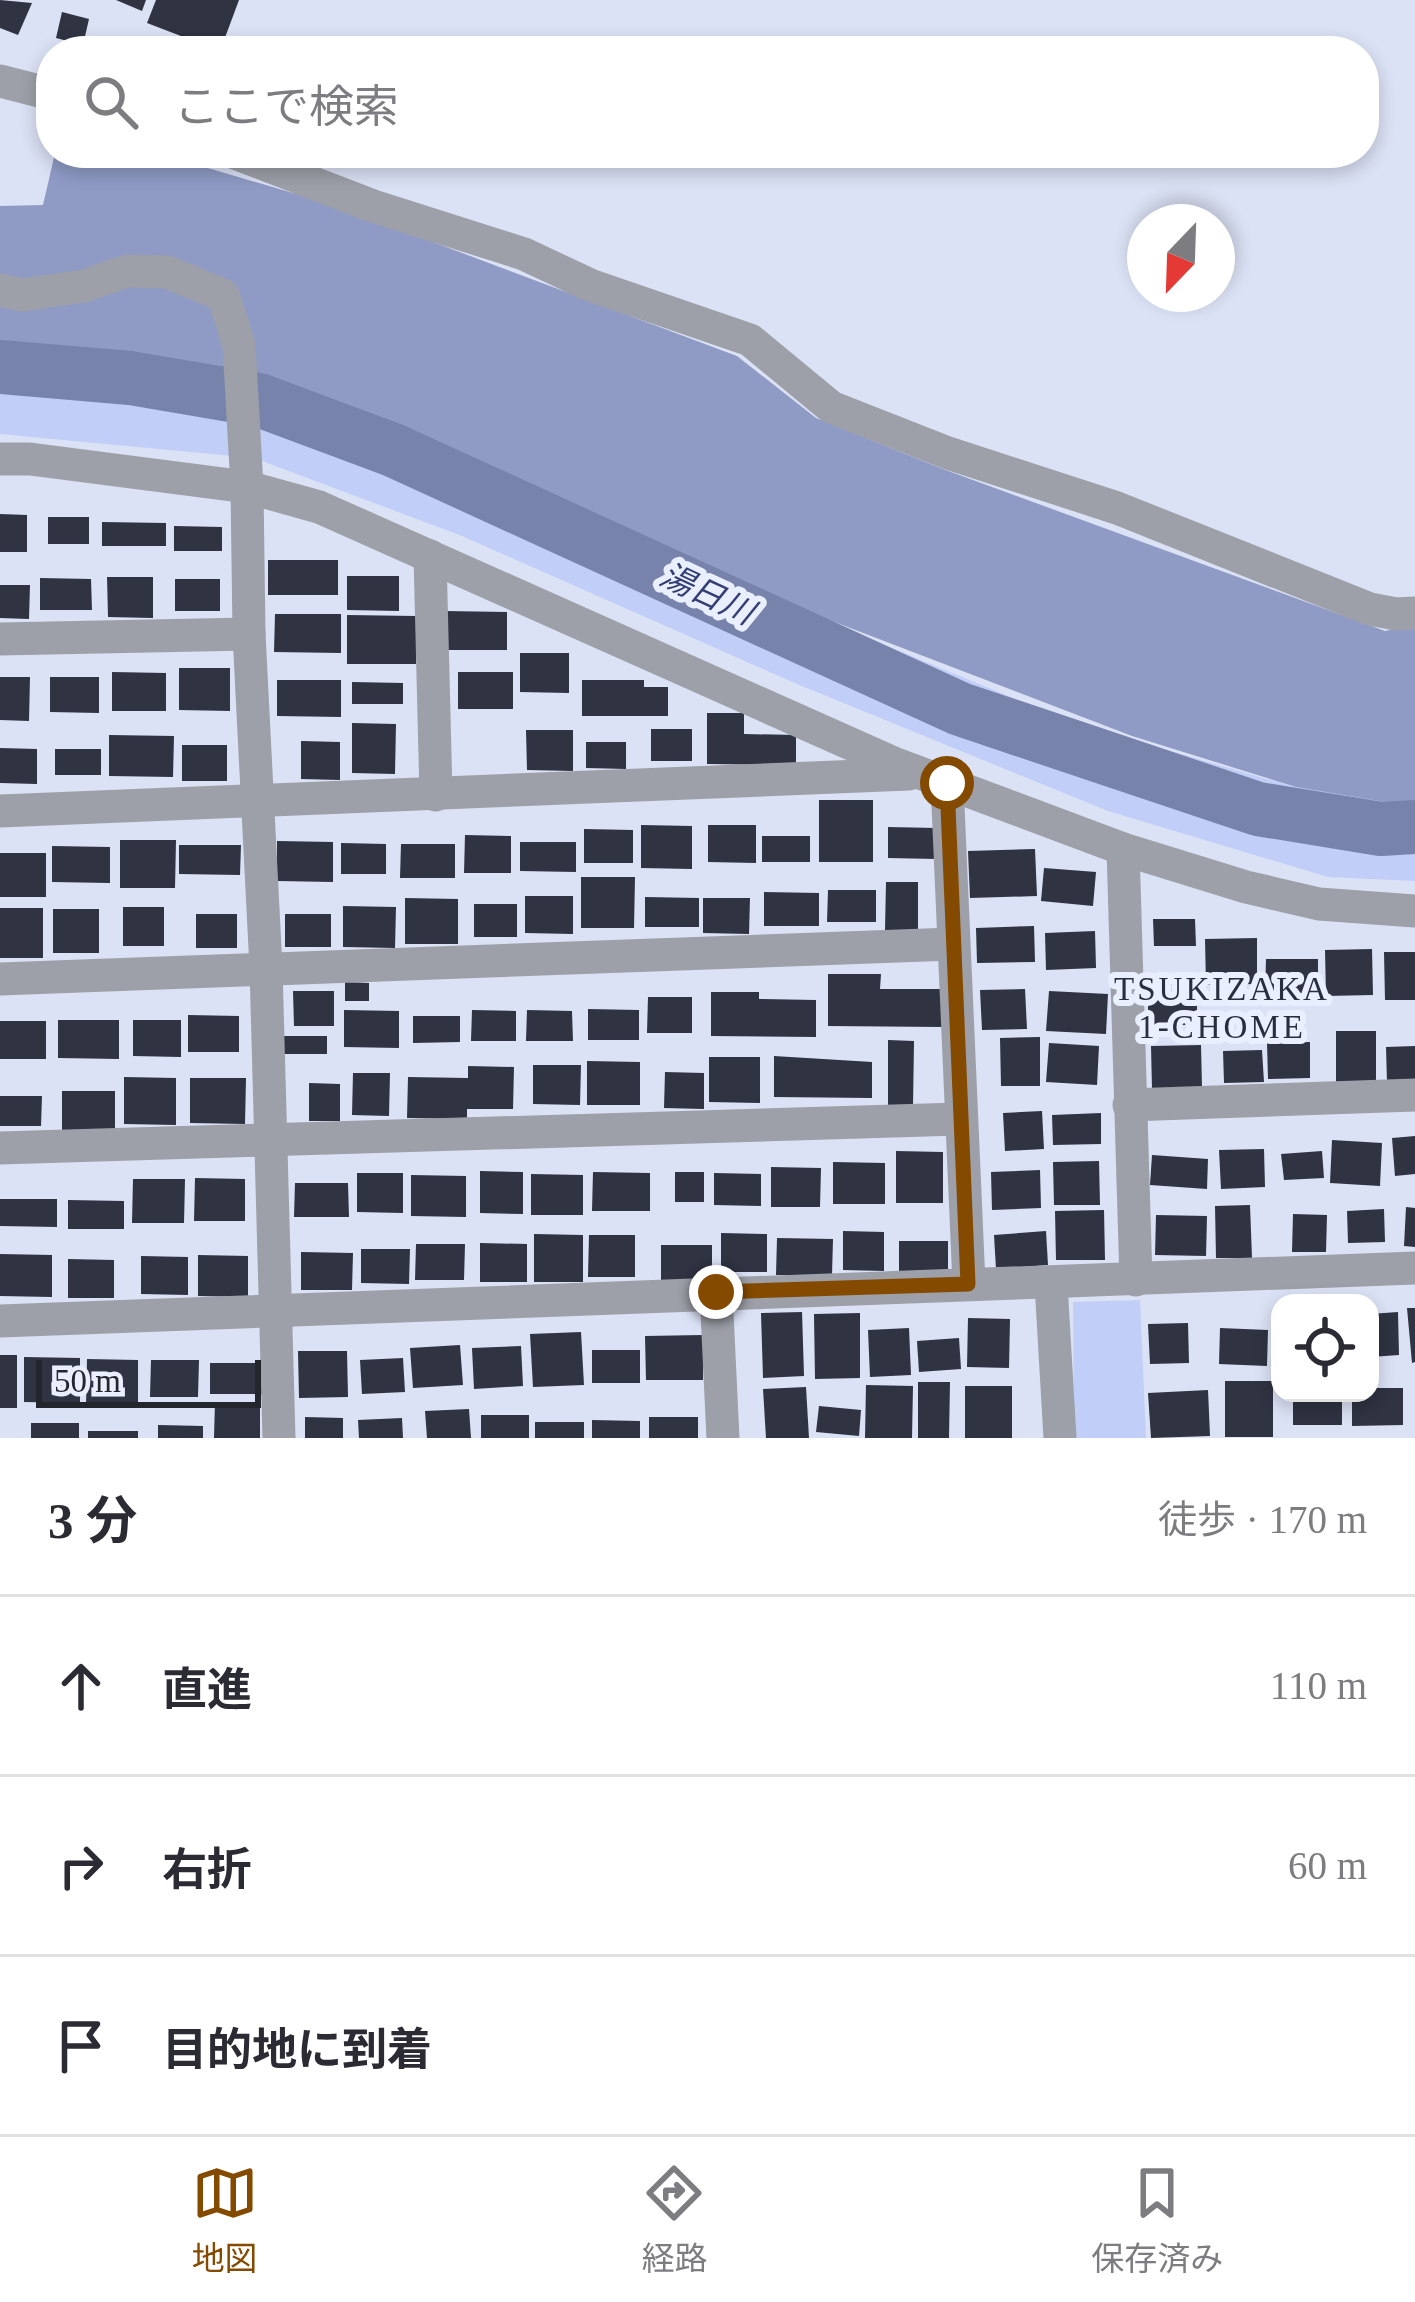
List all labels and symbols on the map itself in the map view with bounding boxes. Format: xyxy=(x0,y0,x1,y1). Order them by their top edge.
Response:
north arrow xyxy=(1127,204,1235,312)
water label: 湯日川 xyxy=(655,557,762,633)
route start xyxy=(920,756,974,810)
district label: TSUKIZAKA 1-CHOME xyxy=(1114,971,1330,1045)
route end xyxy=(689,1265,743,1319)
scale bar xyxy=(36,1354,261,1407)

